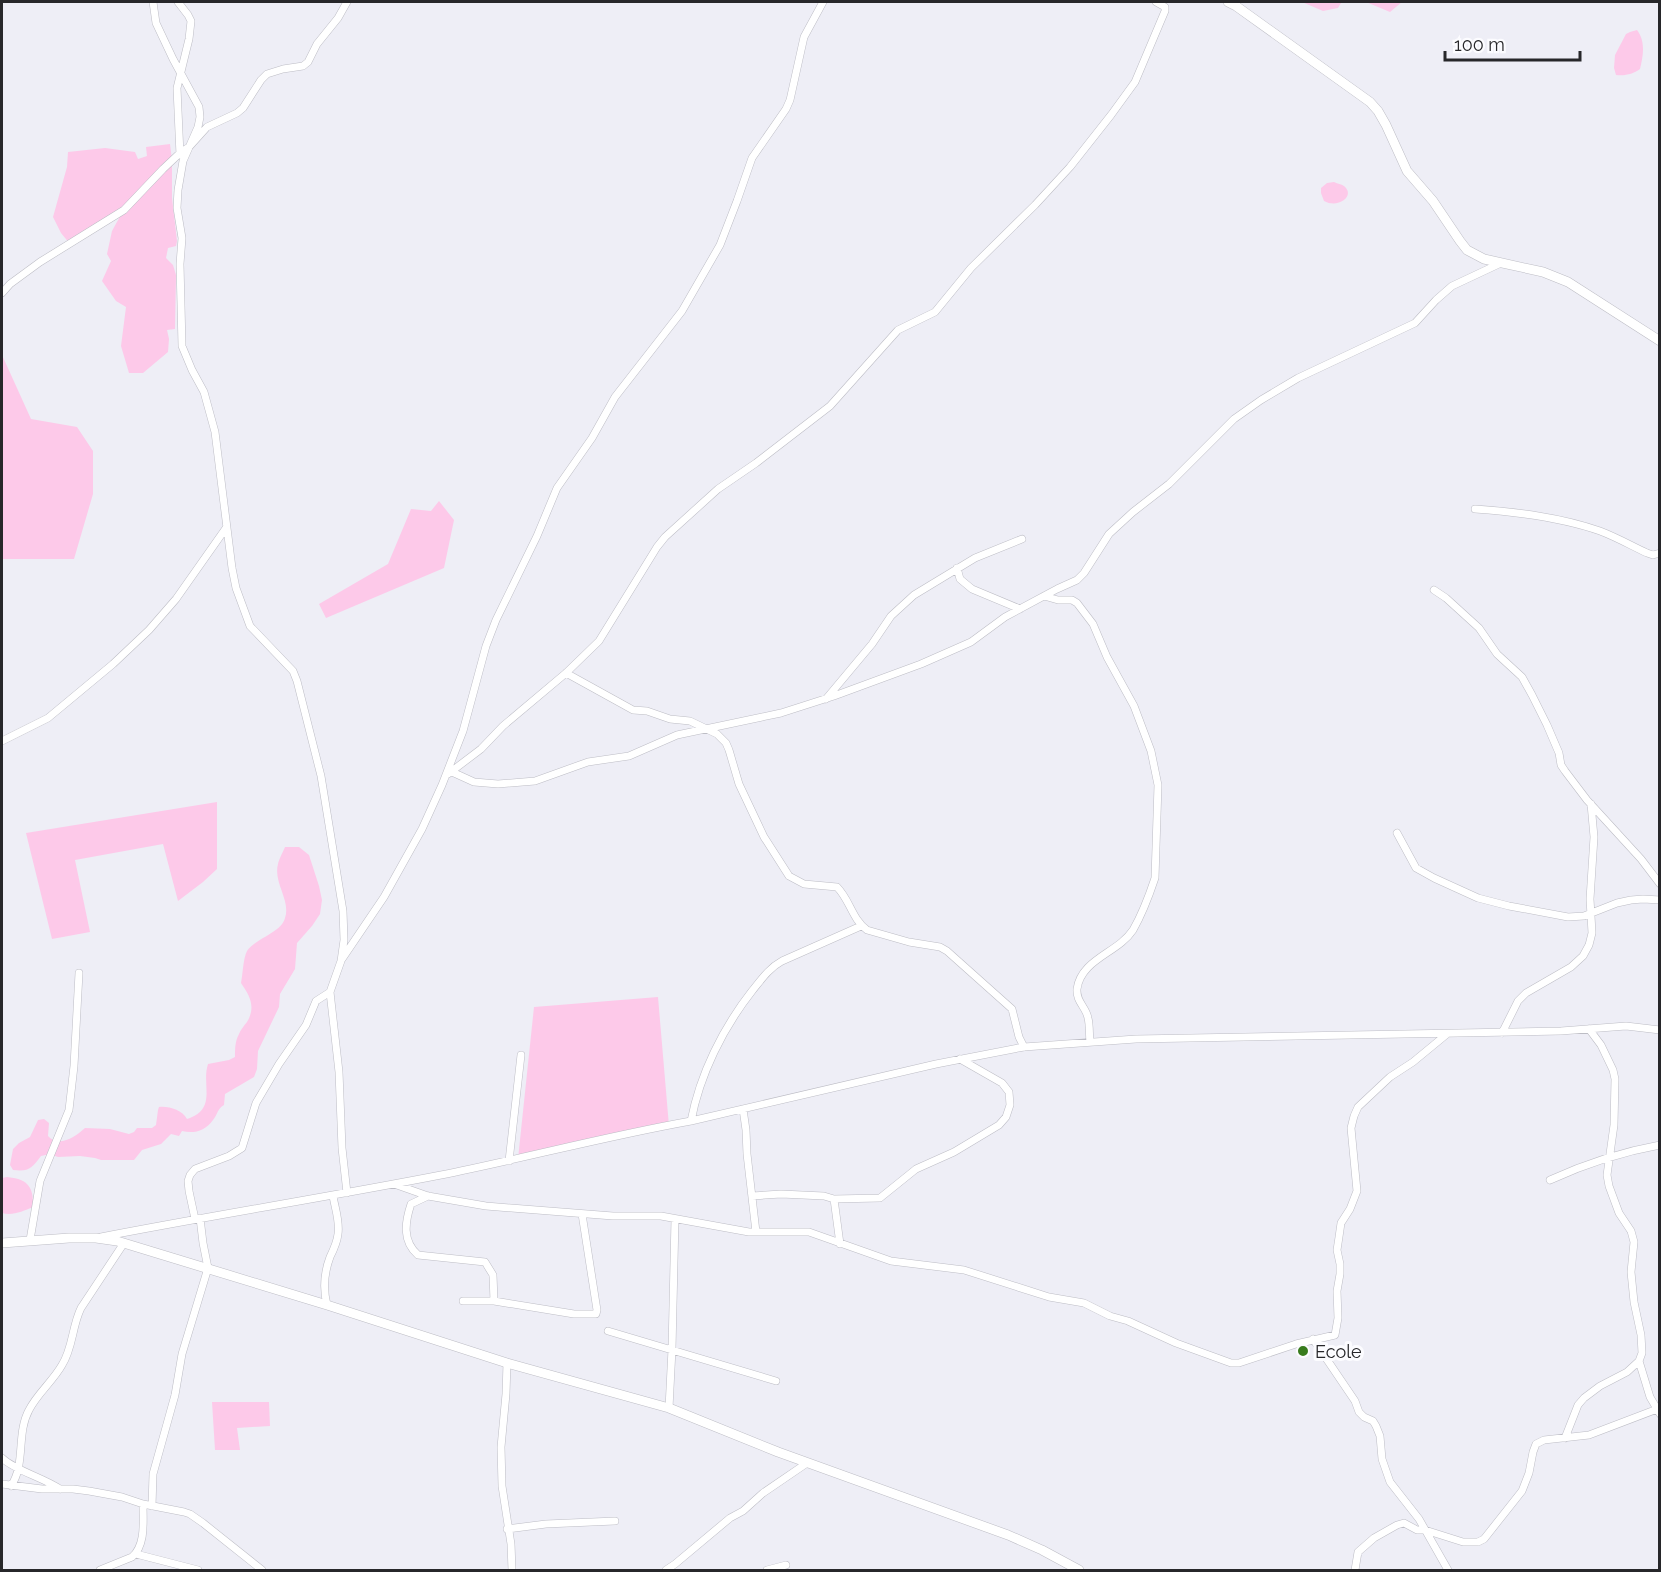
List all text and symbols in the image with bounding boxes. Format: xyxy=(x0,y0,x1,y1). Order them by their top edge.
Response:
scale bar xyxy=(1445,24,1580,62)
text: 100 m xyxy=(1454,34,1505,55)
place label: Ecole xyxy=(1315,1341,1362,1362)
marker: Ecole xyxy=(1296,1344,1310,1358)

